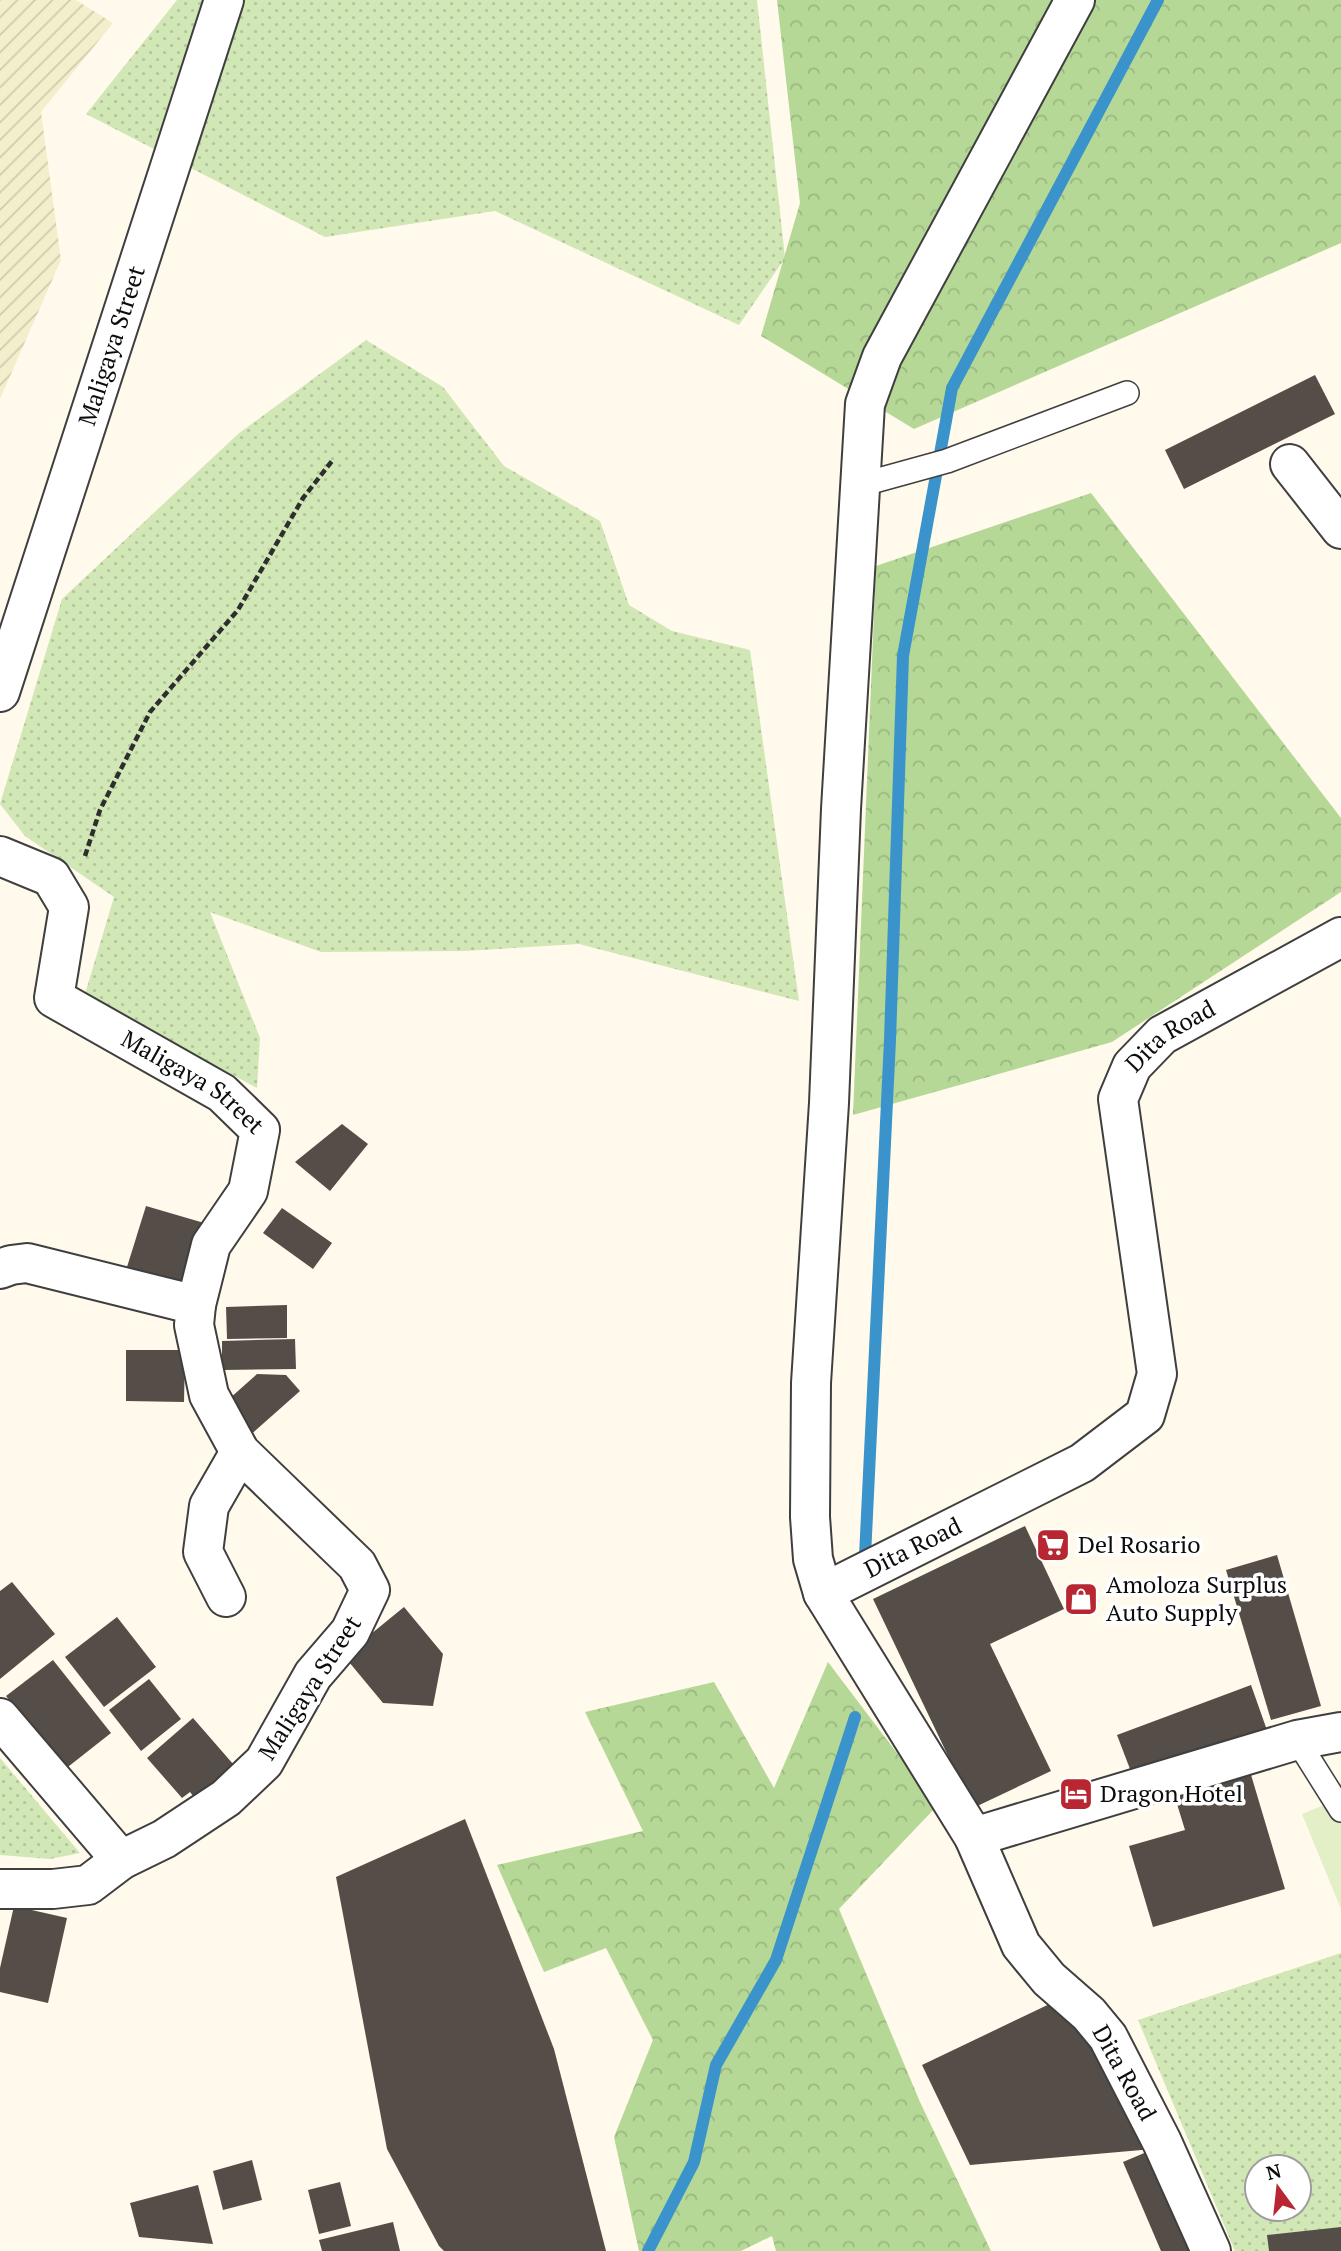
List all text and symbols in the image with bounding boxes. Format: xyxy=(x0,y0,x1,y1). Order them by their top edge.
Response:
street label: Maligaya Street xyxy=(70,261,152,429)
street label: Dita Road xyxy=(1118,992,1221,1079)
street label: Maligaya Street xyxy=(116,1022,272,1141)
street label: Dita Road xyxy=(859,1509,966,1585)
supermarket icon: Del Rosario xyxy=(1034,1526,1072,1564)
place label: Del Rosario xyxy=(1078,1528,1200,1560)
place label: Amoloza Surplus Auto Supply xyxy=(1106,1568,1287,1628)
shop icon: Amoloza Surplus Auto Supply xyxy=(1062,1580,1100,1618)
street label: Maligaya Street xyxy=(250,1609,368,1766)
hotel icon: Dragon Hotel xyxy=(1057,1775,1095,1813)
place label: Dragon Hotel xyxy=(1100,1777,1243,1809)
street label: Dita Road xyxy=(1086,2019,1164,2126)
north arrow xyxy=(1243,2153,1313,2223)
text: N xyxy=(1263,2157,1284,2185)

